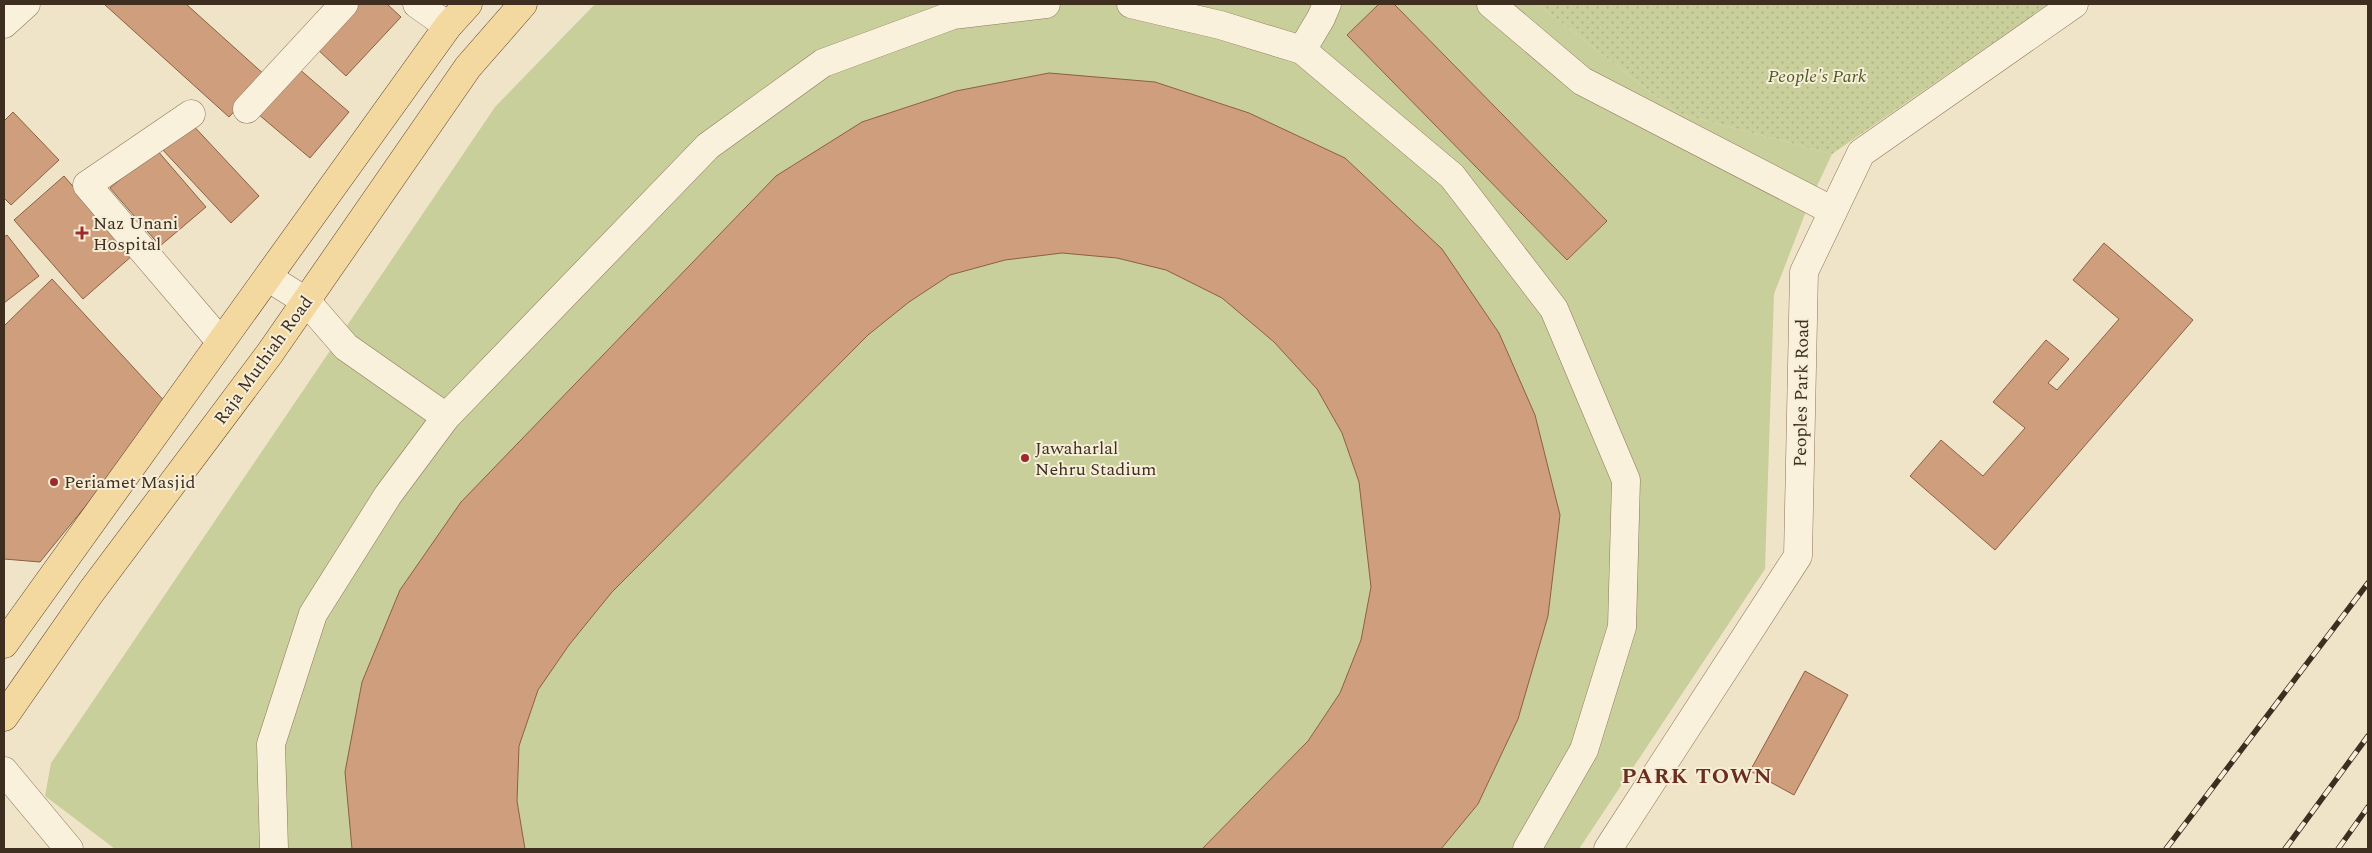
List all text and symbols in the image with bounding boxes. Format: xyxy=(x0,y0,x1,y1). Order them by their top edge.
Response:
park label: People's Park xyxy=(1768,63,1867,90)
place label: Naz Unani Hospital xyxy=(93,210,178,258)
marker: Naz Unani Hospital xyxy=(75,226,89,240)
street label: Raja Muthiah Road xyxy=(207,290,320,430)
street label: Peoples Park Road xyxy=(1787,319,1816,467)
place label: Jawaharlal Nehru Stadium xyxy=(1035,435,1157,483)
marker: Jawaharlal Nehru Stadium xyxy=(1019,452,1031,464)
place label: Periamet Masjid xyxy=(64,469,196,496)
marker: Periamet Masjid xyxy=(48,476,60,488)
district label: PARK TOWN xyxy=(1621,760,1773,793)

